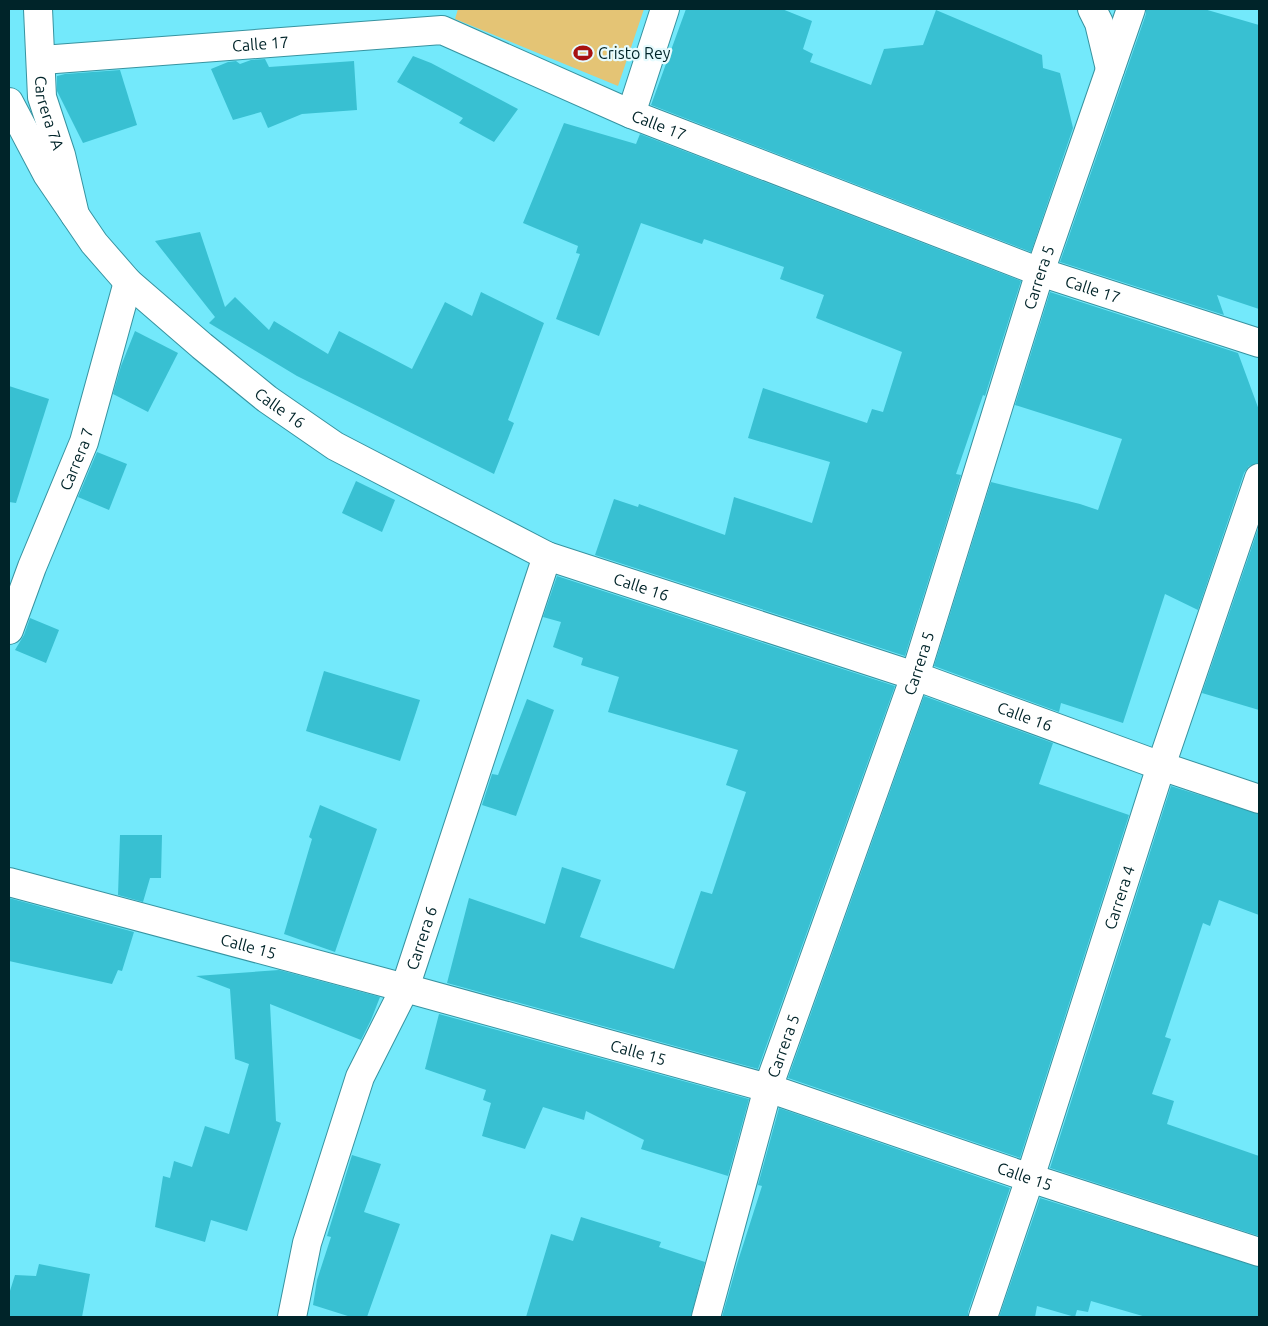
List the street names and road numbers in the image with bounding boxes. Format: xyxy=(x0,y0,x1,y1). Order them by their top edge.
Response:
street label: Calle 17 xyxy=(231,33,290,55)
street label: Carrera 7A xyxy=(32,75,68,153)
street label: Calle 17 xyxy=(629,106,689,144)
street label: Carrera 5 xyxy=(1020,243,1057,312)
street label: Calle 17 xyxy=(1063,272,1123,307)
street label: Calle 16 xyxy=(251,384,308,432)
street label: Carrera 7 xyxy=(56,426,97,493)
street label: Calle 16 xyxy=(611,569,671,604)
street label: Carrera 5 xyxy=(900,629,937,698)
street label: Calle 16 xyxy=(995,698,1055,734)
street label: Carrera 4 xyxy=(1101,863,1138,932)
street label: Carrera 6 xyxy=(403,904,440,972)
street label: Calle 15 xyxy=(219,930,278,962)
street label: Carrera 5 xyxy=(763,1012,803,1080)
street label: Calle 15 xyxy=(608,1036,668,1069)
street label: Calle 15 xyxy=(995,1158,1055,1194)

